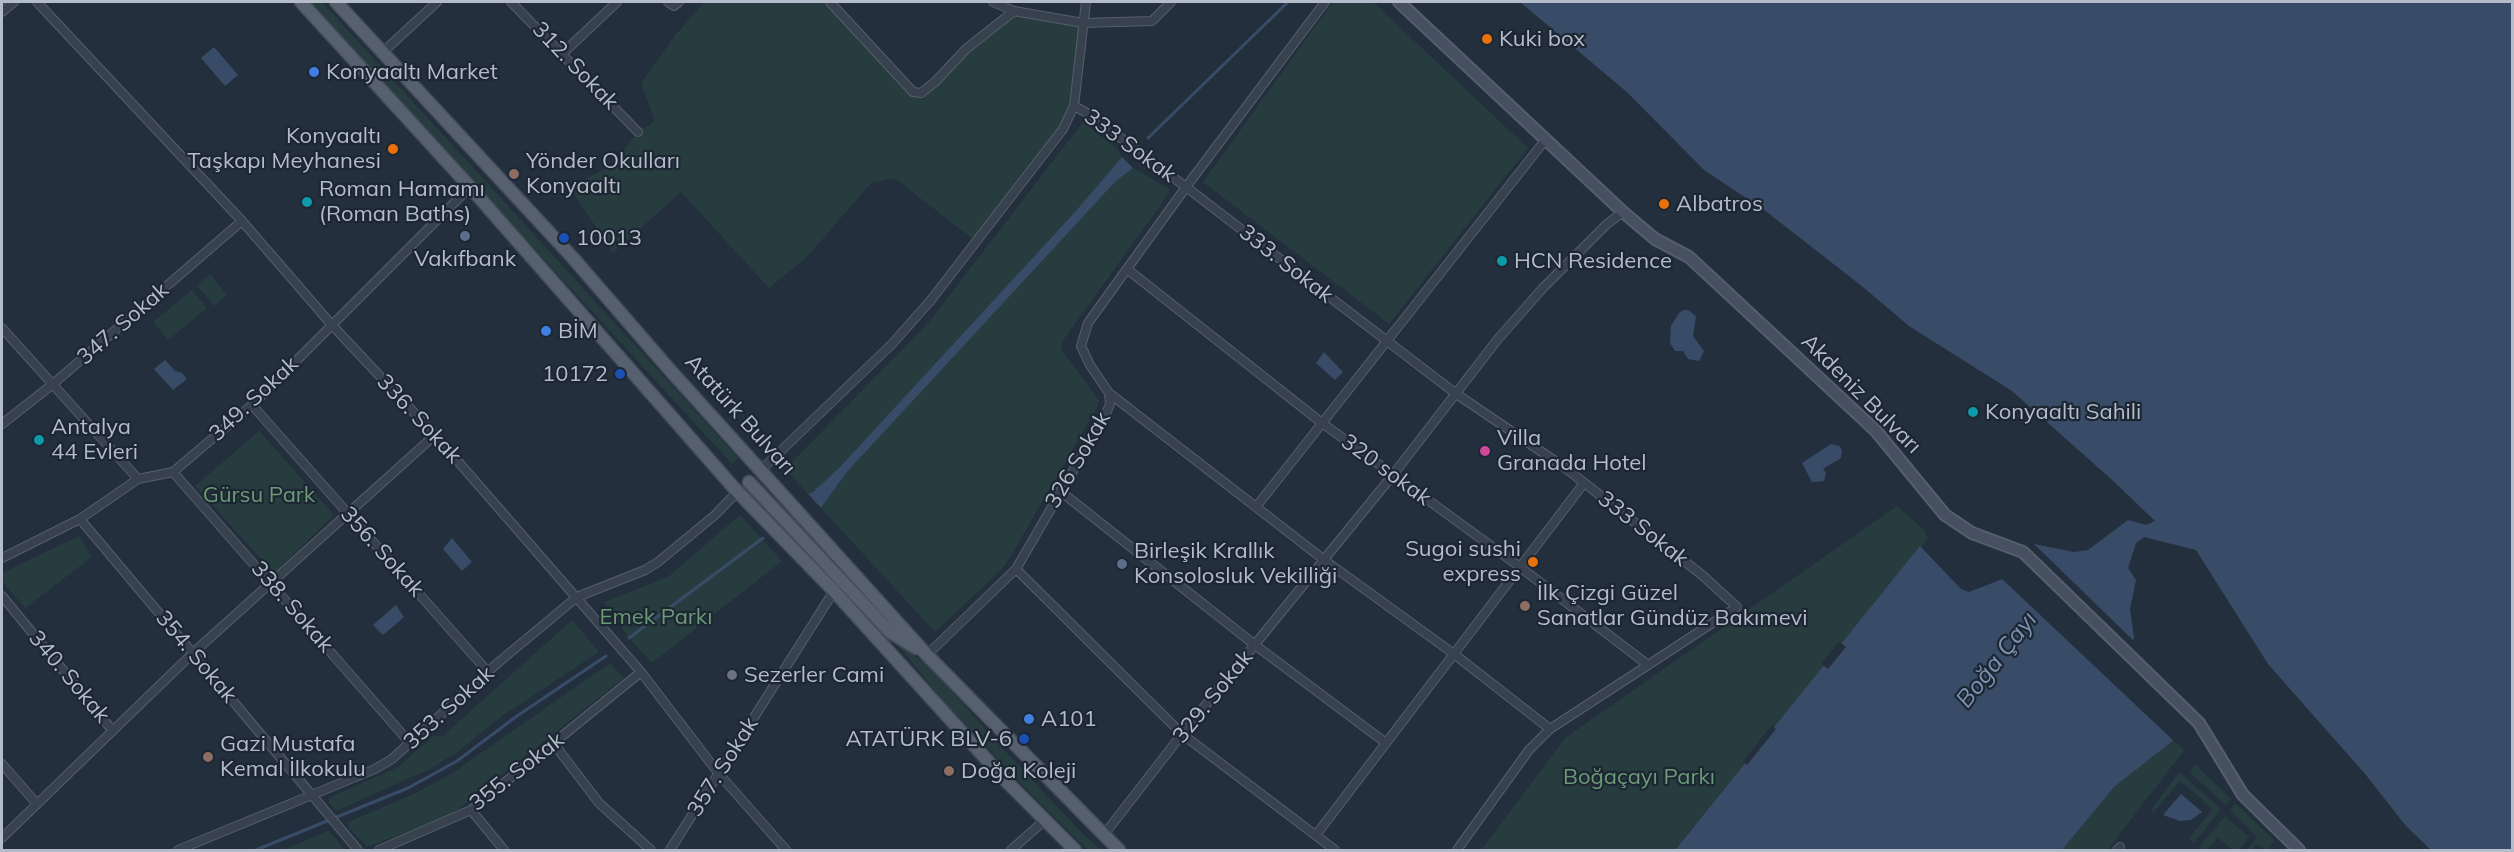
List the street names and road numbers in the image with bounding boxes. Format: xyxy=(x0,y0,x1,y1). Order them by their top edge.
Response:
street label: 312. Sokak xyxy=(526,16,624,116)
street label: 333 Sokak xyxy=(1079,104,1181,188)
street label: 333. Sokak xyxy=(1234,219,1338,309)
street label: 347. Sokak xyxy=(72,277,174,371)
street label: Akdeniz Bulvarı xyxy=(1796,329,1926,459)
street label: Atatürk Bulvarı xyxy=(679,349,801,481)
street label: 349. Sokak xyxy=(204,351,304,447)
street label: 336. Sokak xyxy=(371,369,467,469)
street label: 326 Sokak xyxy=(1040,407,1116,513)
street label: 320 sokak xyxy=(1336,429,1436,511)
street label: 333 Sokak xyxy=(1593,486,1693,572)
street label: 356. Sokak xyxy=(335,501,429,603)
street label: 338. Sokak xyxy=(245,556,339,658)
street label: 354. Sokak xyxy=(150,605,242,709)
street label: 340. Sokak xyxy=(23,625,115,729)
street label: 329. Sokak xyxy=(1167,645,1259,749)
street label: 353. Sokak xyxy=(398,661,500,755)
street label: 357. Sokak xyxy=(682,712,764,822)
street label: 355. Sokak xyxy=(465,727,569,817)

